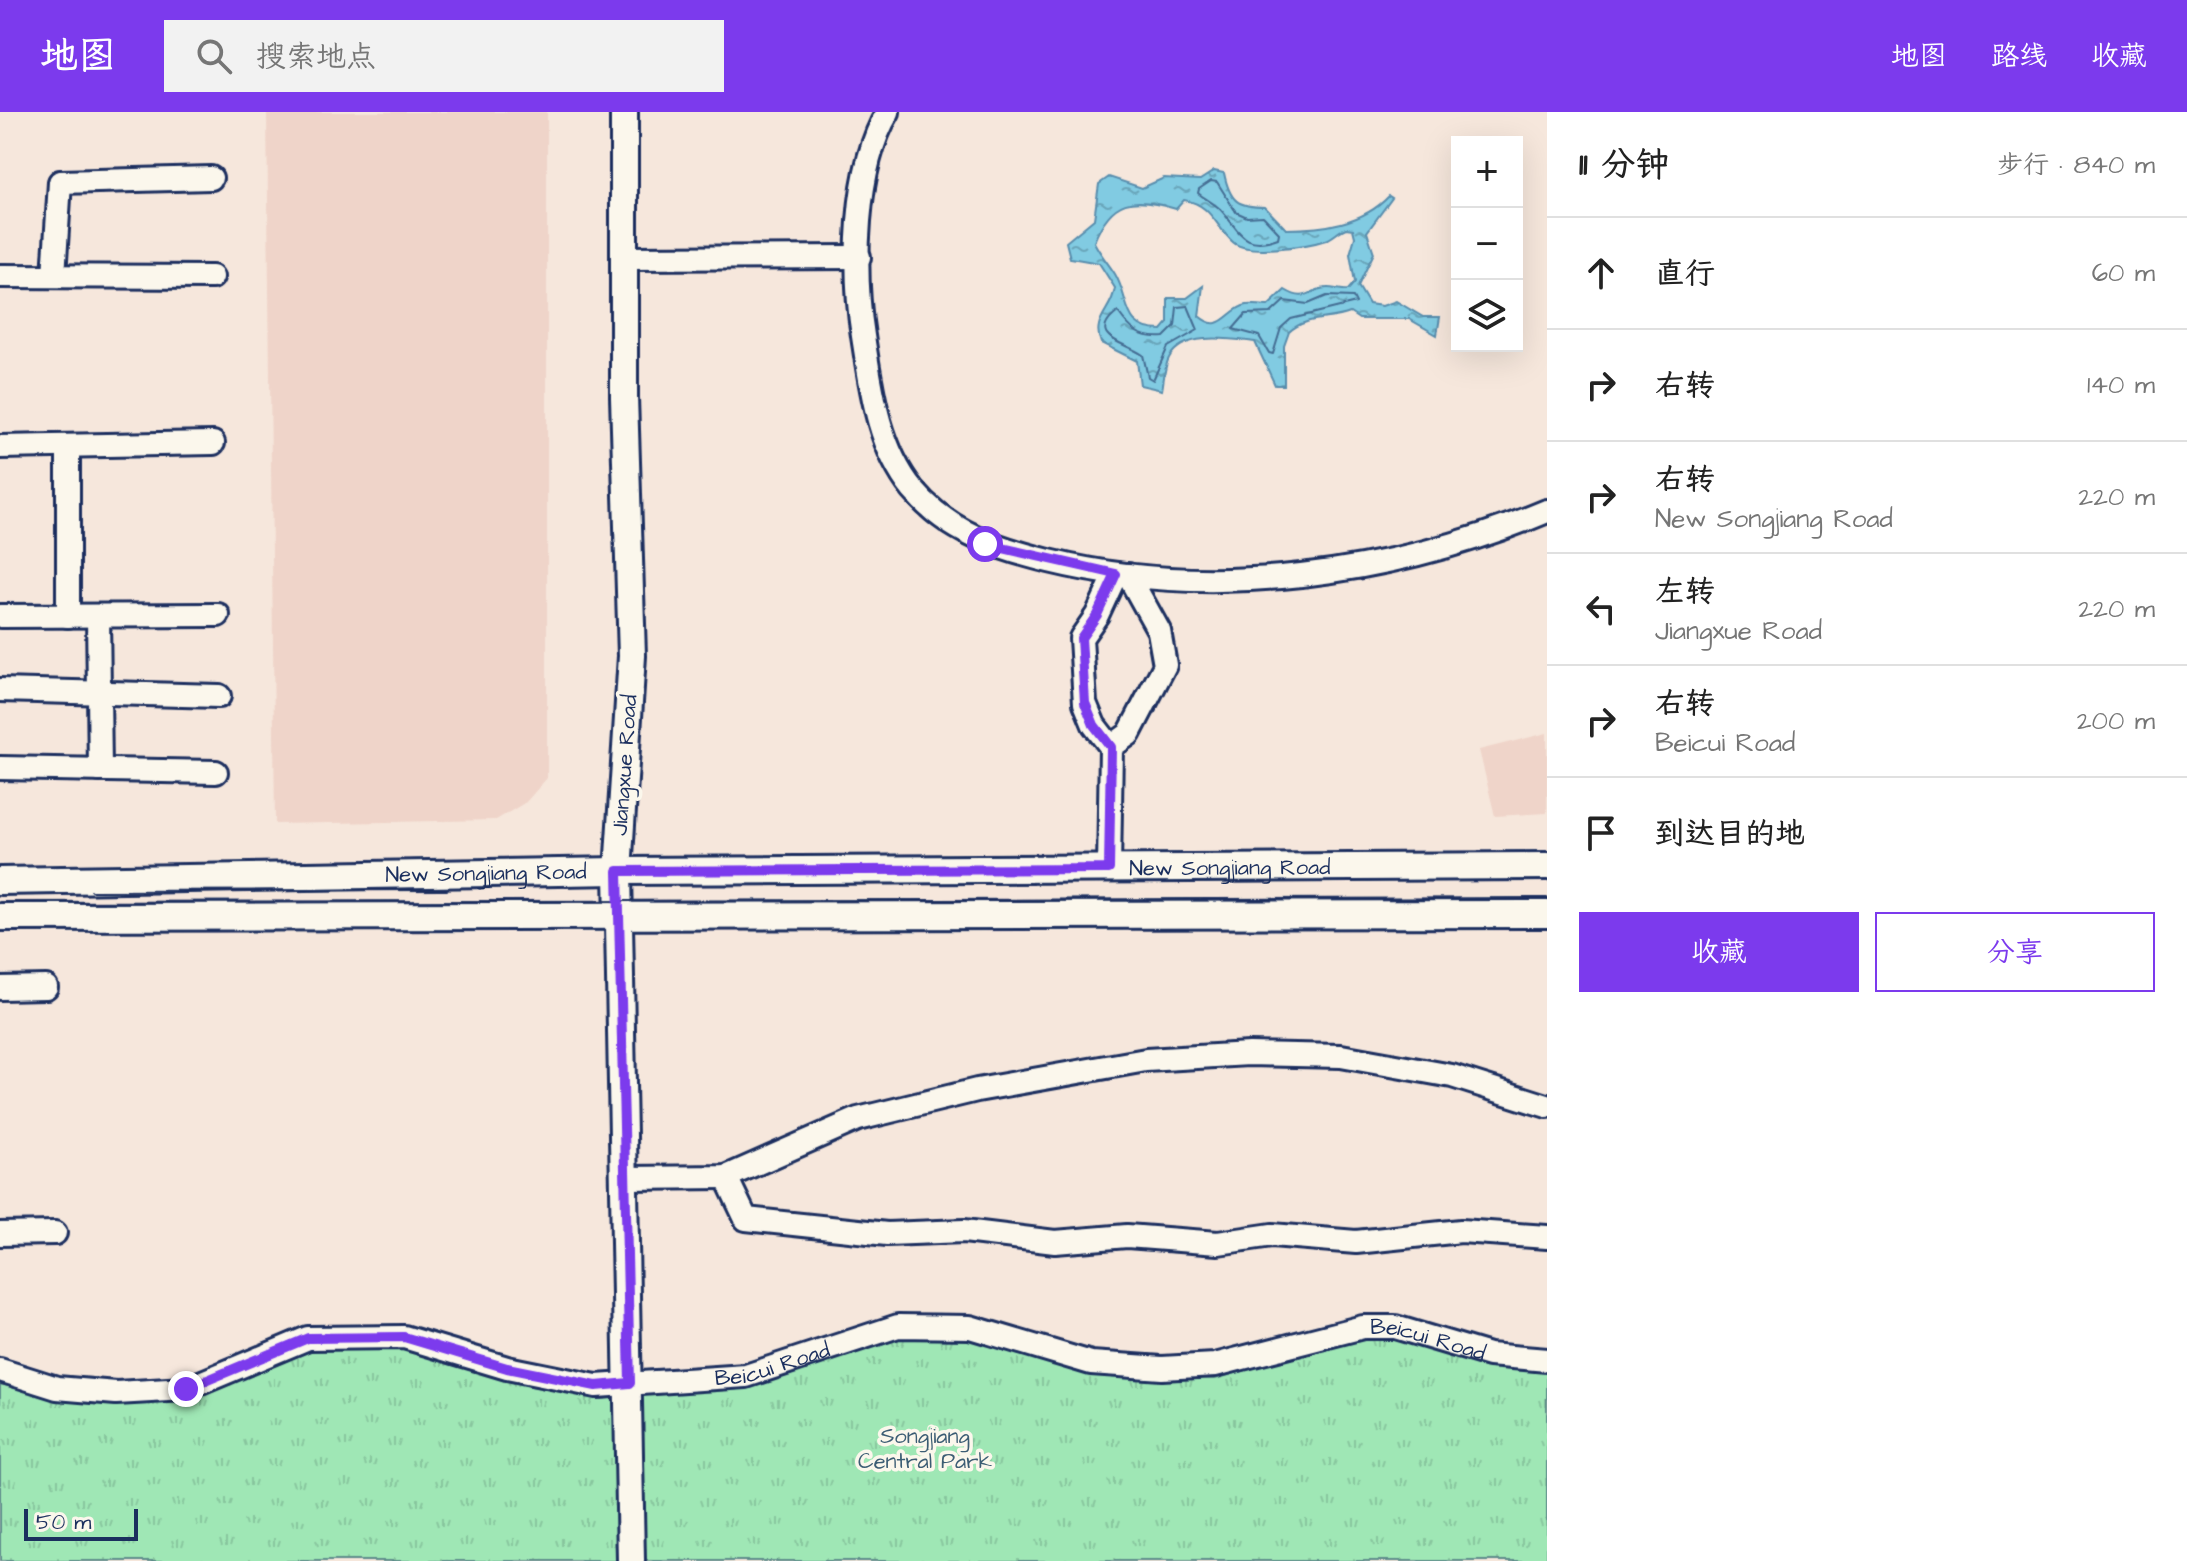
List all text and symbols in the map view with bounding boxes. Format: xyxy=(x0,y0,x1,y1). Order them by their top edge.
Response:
search box xyxy=(164,20,724,92)
text: 地图 xyxy=(40,31,116,83)
icon: search xyxy=(192,34,236,78)
text: 搜索地点 xyxy=(256,36,376,78)
text: 地图 xyxy=(1891,37,1947,76)
text: 路线 xyxy=(1991,37,2047,76)
text: 收藏 xyxy=(2091,37,2147,76)
map controls xyxy=(1451,136,1523,352)
button: + xyxy=(1451,136,1523,208)
text: 11 分钟 xyxy=(1579,141,1669,189)
text: 步行 · 840 m xyxy=(1997,147,2155,183)
button: − xyxy=(1451,208,1523,280)
icon: ahead xyxy=(1579,251,1623,295)
text: 直行 xyxy=(1655,253,1715,295)
text: 60 m xyxy=(2092,255,2155,291)
button: layers xyxy=(1451,280,1523,352)
icon: right xyxy=(1579,363,1623,407)
text: 右转 xyxy=(1655,365,1715,407)
text: 140 m xyxy=(2087,367,2155,403)
text: 右转 xyxy=(1655,459,1715,501)
icon: right xyxy=(1579,475,1623,519)
text: 220 m xyxy=(2078,479,2155,515)
text: New Songjiang Road xyxy=(1655,501,1893,537)
route start xyxy=(967,526,1003,562)
text: 左转 xyxy=(1655,571,1715,613)
icon: left xyxy=(1579,587,1623,631)
text: 220 m xyxy=(2078,591,2155,627)
text: Jiangxue Road xyxy=(1655,613,1822,649)
text: 右转 xyxy=(1655,683,1715,725)
street label: Jiangxue Road xyxy=(605,693,646,837)
icon: right xyxy=(1579,699,1623,743)
text: 200 m xyxy=(2077,703,2155,739)
text: Beicui Road xyxy=(1655,725,1795,761)
icon: arrive xyxy=(1579,811,1623,855)
text: 到达目的地 xyxy=(1655,813,1805,855)
street label: New Songjiang Road xyxy=(1129,852,1331,884)
street label: New Songjiang Road xyxy=(385,856,587,890)
button: 收藏 xyxy=(1579,912,1859,992)
button: 分享 xyxy=(1875,912,2155,992)
street label: Beicui Road xyxy=(1370,1312,1489,1369)
street label: Beicui Road xyxy=(714,1334,834,1394)
route end xyxy=(168,1371,204,1407)
park label: Songjiang Central Park xyxy=(858,1421,992,1477)
scale bar xyxy=(24,1505,138,1541)
text: 50 m xyxy=(36,1507,91,1538)

